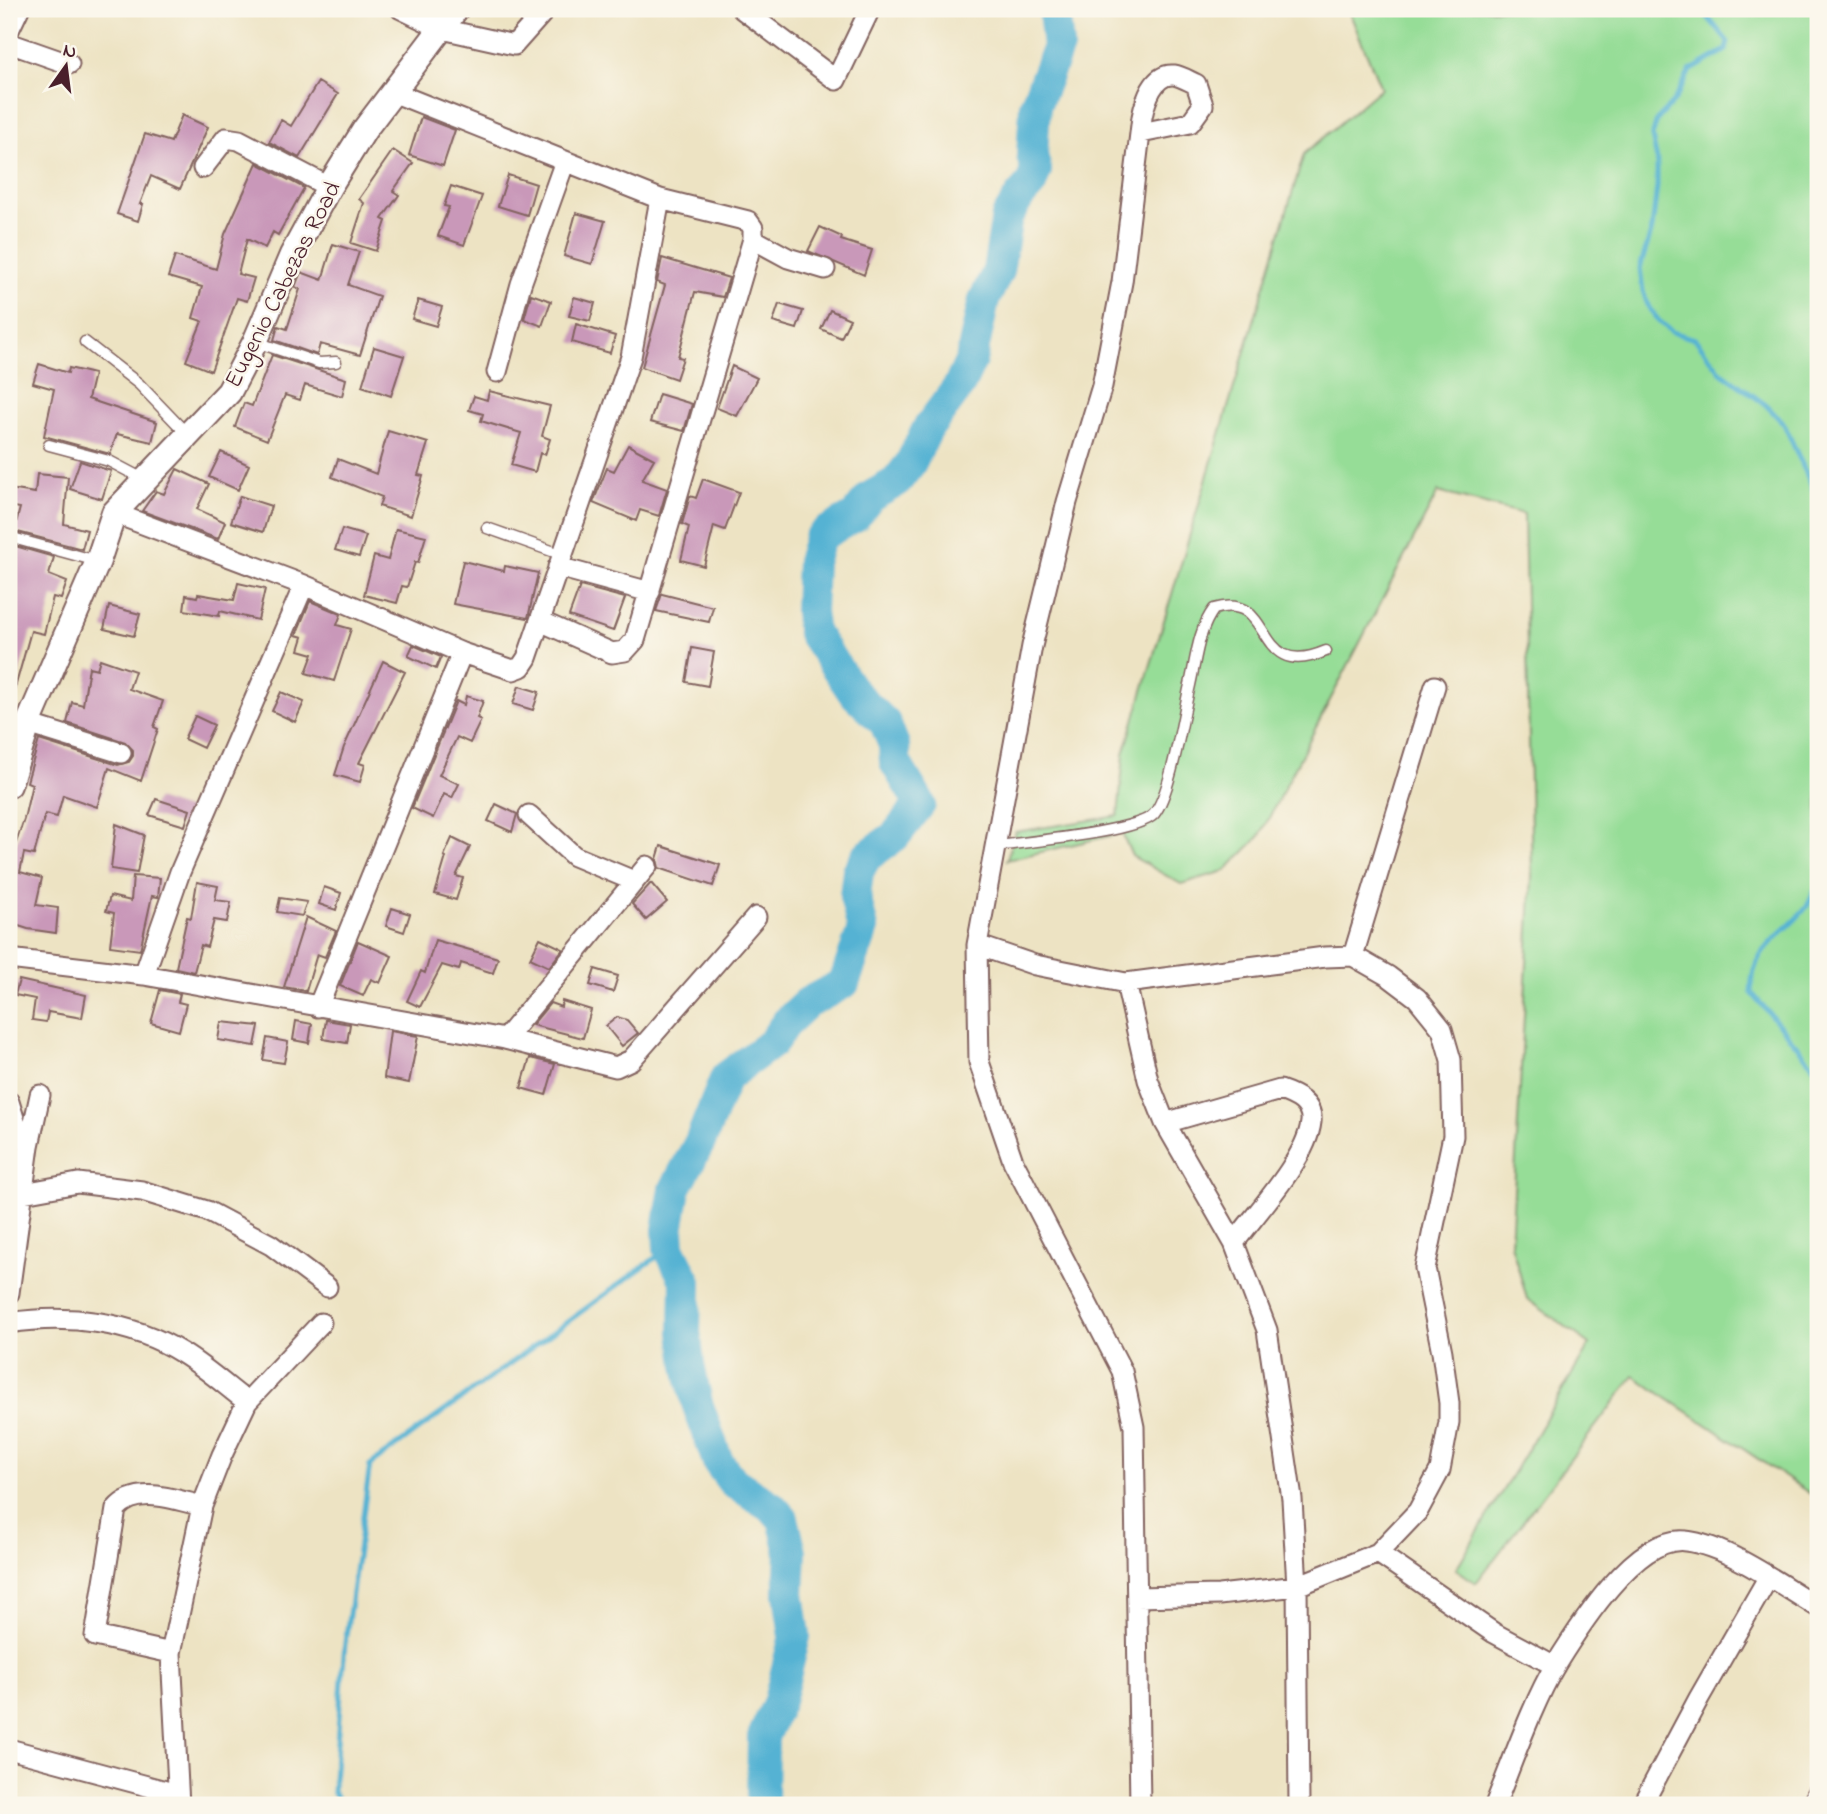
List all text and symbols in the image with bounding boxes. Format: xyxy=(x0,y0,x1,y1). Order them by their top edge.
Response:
north arrow xyxy=(32,32,102,102)
text: N xyxy=(60,37,79,67)
street label: Eugenio Cabezas Road xyxy=(217,175,352,394)

